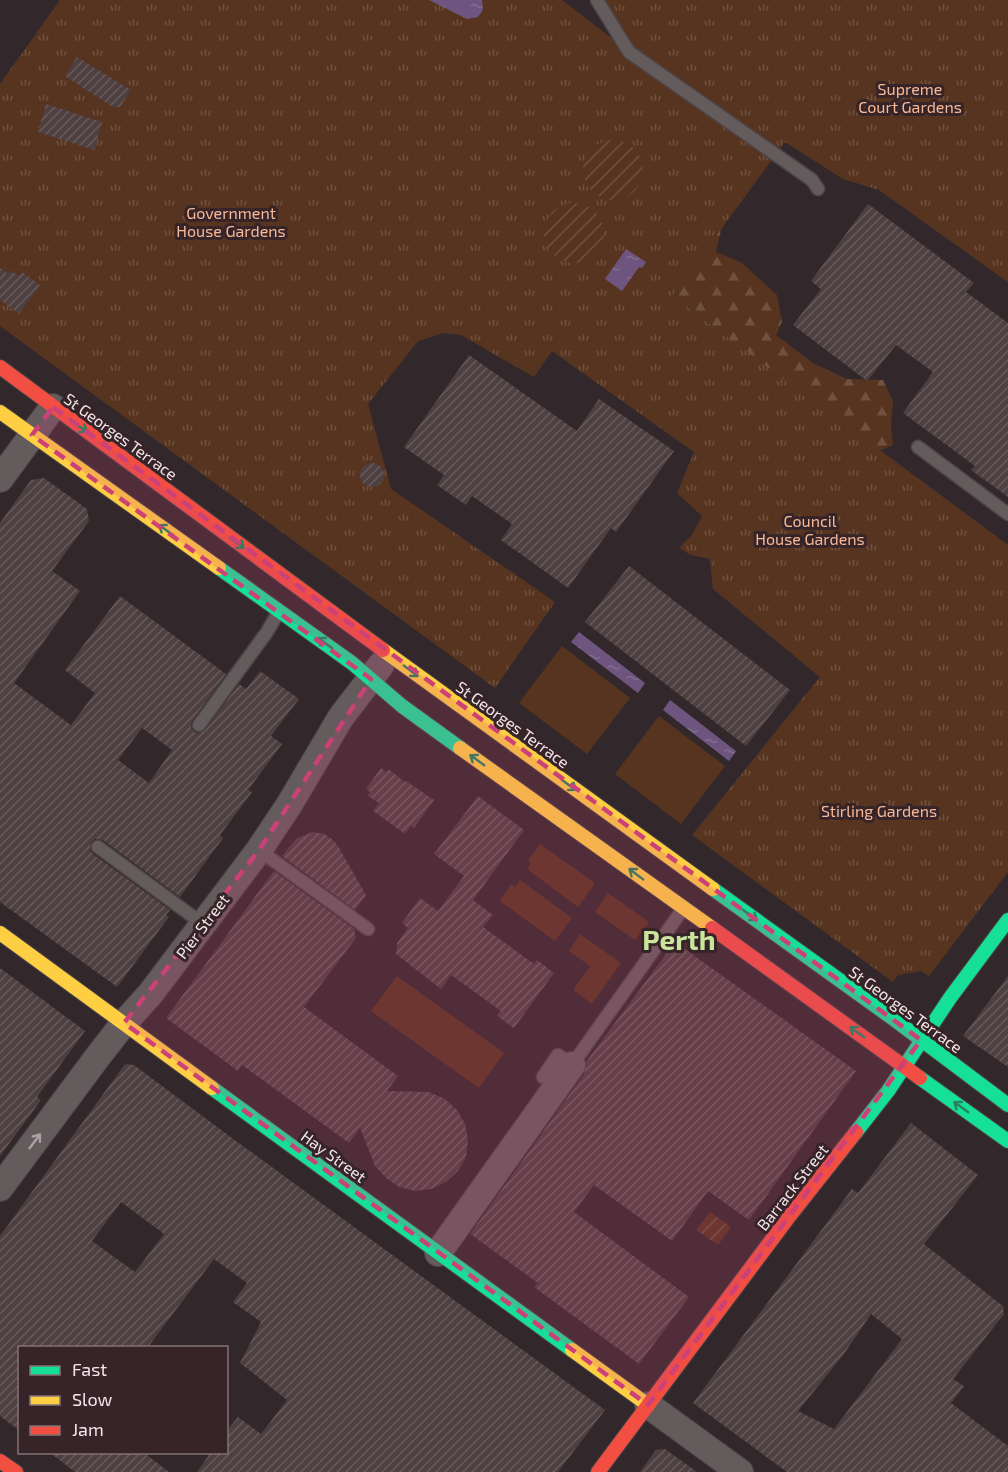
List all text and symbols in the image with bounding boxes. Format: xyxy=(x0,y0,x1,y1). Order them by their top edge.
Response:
park label: Supreme Court Gardens xyxy=(858,79,962,116)
park label: Government House Gardens xyxy=(176,203,286,240)
street label: St Georges Terrace xyxy=(61,389,181,483)
one-way arrow xyxy=(72,421,88,433)
park label: Council House Gardens xyxy=(755,511,865,548)
one-way arrow xyxy=(158,524,175,536)
one-way arrow xyxy=(229,536,245,549)
one-way arrow xyxy=(318,637,334,649)
one-way arrow xyxy=(403,664,419,677)
street label: St Georges Terrace xyxy=(453,677,573,771)
one-way arrow xyxy=(470,754,486,766)
one-way arrow xyxy=(561,779,577,791)
park label: Stirling Gardens xyxy=(821,801,937,820)
one-way arrow xyxy=(628,868,644,880)
street label: Pier Street xyxy=(172,890,232,962)
one-way arrow xyxy=(741,909,757,922)
district label: Perth xyxy=(642,922,716,956)
street label: St Georges Terrace xyxy=(846,962,966,1056)
one-way arrow xyxy=(849,1026,865,1038)
one-way arrow xyxy=(953,1101,969,1113)
street label: Hay Street xyxy=(298,1126,370,1186)
one-way arrow xyxy=(28,1133,41,1149)
street label: Barrack Street xyxy=(752,1140,832,1234)
legend xyxy=(18,1346,228,1454)
text: Fast xyxy=(72,1358,107,1380)
text: Slow xyxy=(72,1388,113,1410)
text: Jam xyxy=(72,1418,104,1440)

